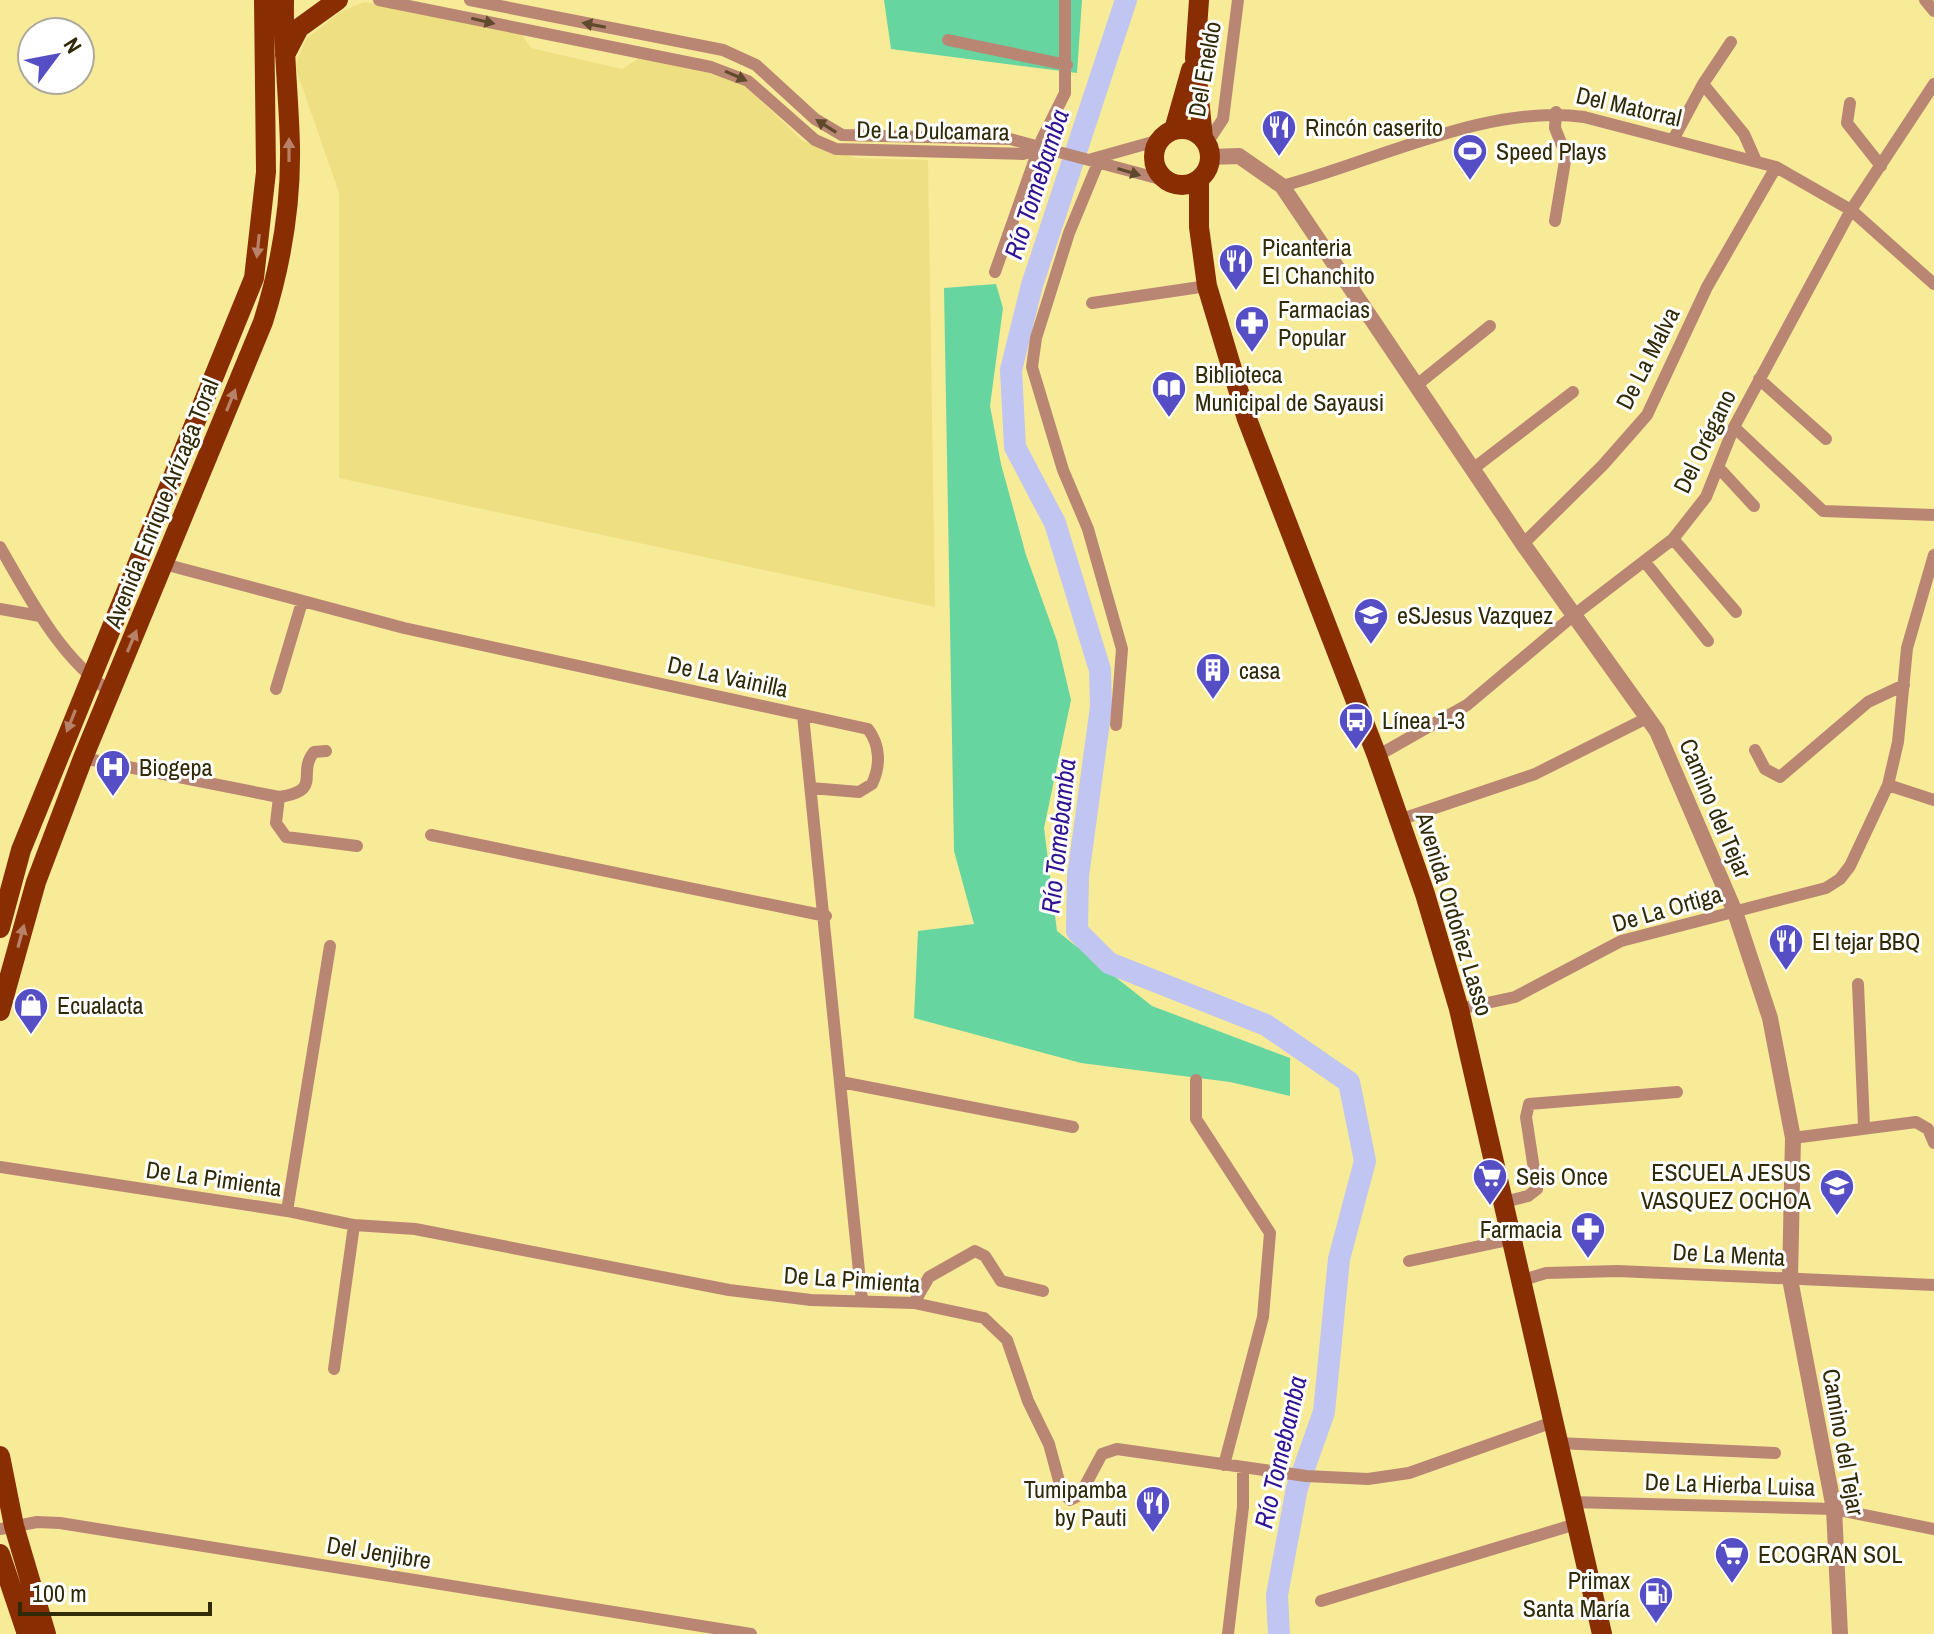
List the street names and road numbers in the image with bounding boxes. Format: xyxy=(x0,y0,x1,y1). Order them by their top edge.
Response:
street label: Del Eneldo xyxy=(1180,19,1228,119)
street label: Del Matorral xyxy=(1573,78,1685,134)
street label: De La Dulcamara xyxy=(856,113,1010,147)
street label: De La Malva xyxy=(1608,301,1686,414)
street label: Avenida Enrique Arízaga Toral xyxy=(96,374,226,633)
street label: Del Orégano xyxy=(1665,384,1743,498)
street label: De La Vainilla xyxy=(665,648,791,704)
street label: Camino del Tejar xyxy=(1672,733,1760,883)
street label: Avenida Ordoñez Lasso xyxy=(1409,808,1501,1019)
street label: De La Ortiga xyxy=(1608,877,1726,939)
street label: De La Pimienta xyxy=(144,1153,284,1203)
street label: De La Menta xyxy=(1672,1235,1786,1273)
street label: De La Pimienta xyxy=(783,1258,921,1300)
street label: Camino del Tejar xyxy=(1815,1366,1873,1518)
street label: De La Hierba Luisa xyxy=(1644,1465,1816,1503)
street label: Del Jenjibre xyxy=(325,1528,433,1576)

